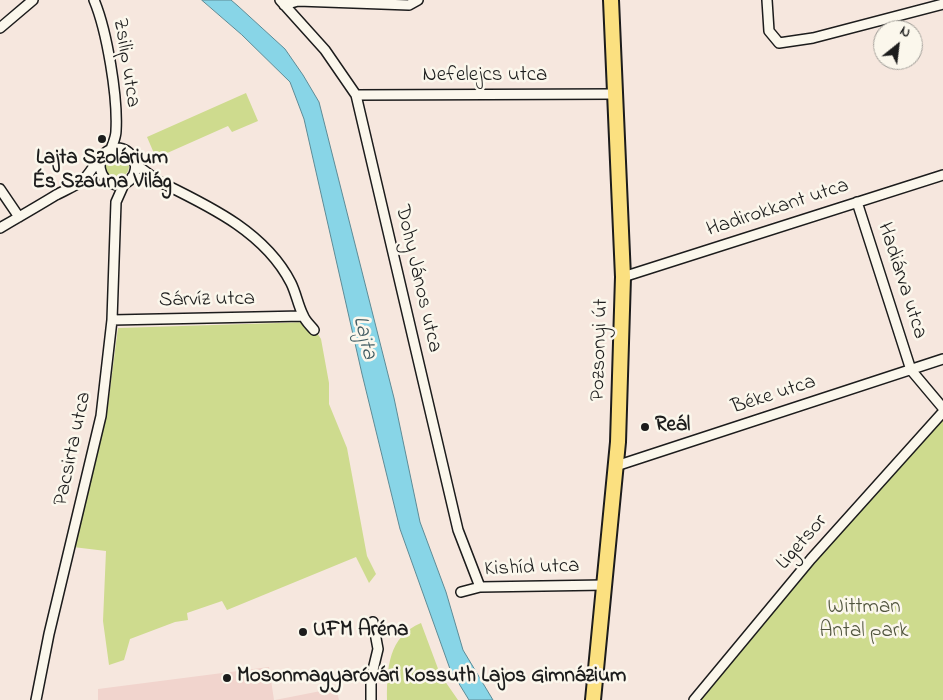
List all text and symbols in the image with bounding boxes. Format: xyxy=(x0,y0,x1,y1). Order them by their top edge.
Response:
street label: Zsilip utca xyxy=(106,17,144,109)
north arrow xyxy=(873,20,923,70)
text: N xyxy=(896,21,914,44)
street label: Nefelejcs utca xyxy=(423,64,547,90)
marker: Lajta Szolárium És Szauna Világ xyxy=(96,133,108,145)
place label: Lajta Szolárium És Szauna Világ xyxy=(32,147,172,197)
street label: Hadirokkant utca xyxy=(704,174,852,244)
street label: Dohy János utca xyxy=(388,203,446,355)
street label: Hadiárva utca xyxy=(870,220,932,342)
street label: Sárvíz utca xyxy=(159,288,255,314)
street label: Pozsonyi út xyxy=(587,298,615,402)
water label: Lajta xyxy=(345,314,381,362)
street label: Béke utca xyxy=(729,371,819,421)
street label: Pacsirta utca xyxy=(50,390,98,508)
place label: Reál xyxy=(655,414,690,440)
marker: Reál xyxy=(639,421,651,433)
street label: Ligetsor xyxy=(772,510,834,576)
street label: Kishíd utca xyxy=(484,555,580,583)
park label: Wittman Antal park xyxy=(820,596,908,646)
place label: UFM Aréna xyxy=(313,619,408,645)
marker: UFM Aréna xyxy=(297,626,309,638)
place label: Mosonmagyaróvári Kossuth Lajos Gimnázium xyxy=(237,665,626,691)
marker: Mosonmagyaróvári Kossuth Lajos Gimnázium xyxy=(221,672,233,684)

